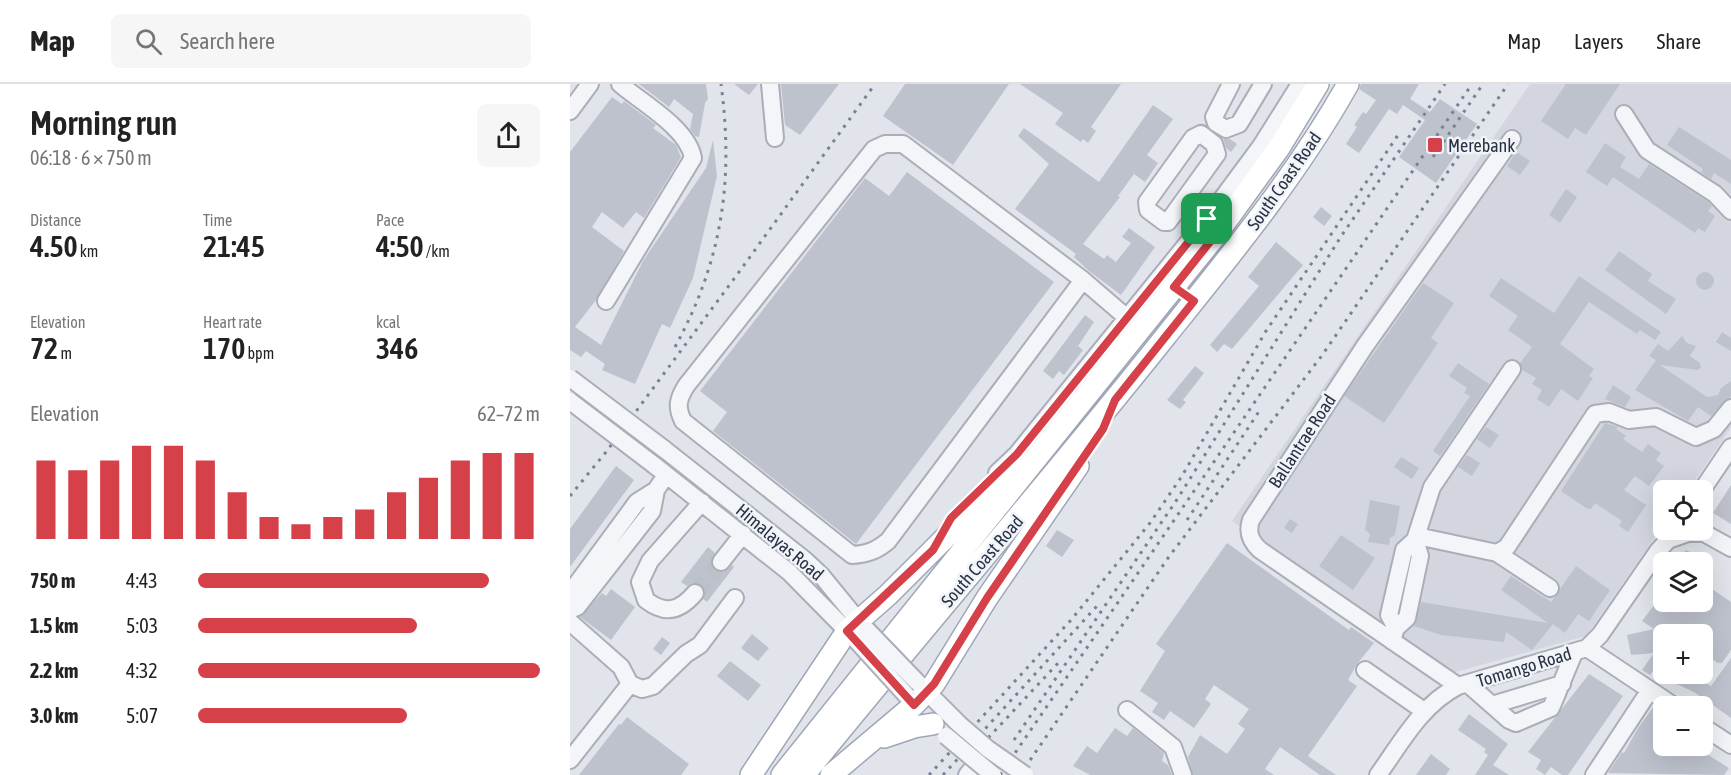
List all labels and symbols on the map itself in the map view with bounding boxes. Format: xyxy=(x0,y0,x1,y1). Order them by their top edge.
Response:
street label: South Coast Road xyxy=(1243,128,1325,234)
place label: Merebank xyxy=(1448,135,1515,156)
marker: Merebank xyxy=(1426,136,1444,154)
pin xyxy=(1181,193,1232,244)
street label: Ballantrae Road xyxy=(1264,390,1340,492)
street label: Himalayas Road xyxy=(732,499,828,585)
street label: South Coast Road xyxy=(937,511,1027,611)
street label: Tomango Road xyxy=(1474,643,1574,691)

